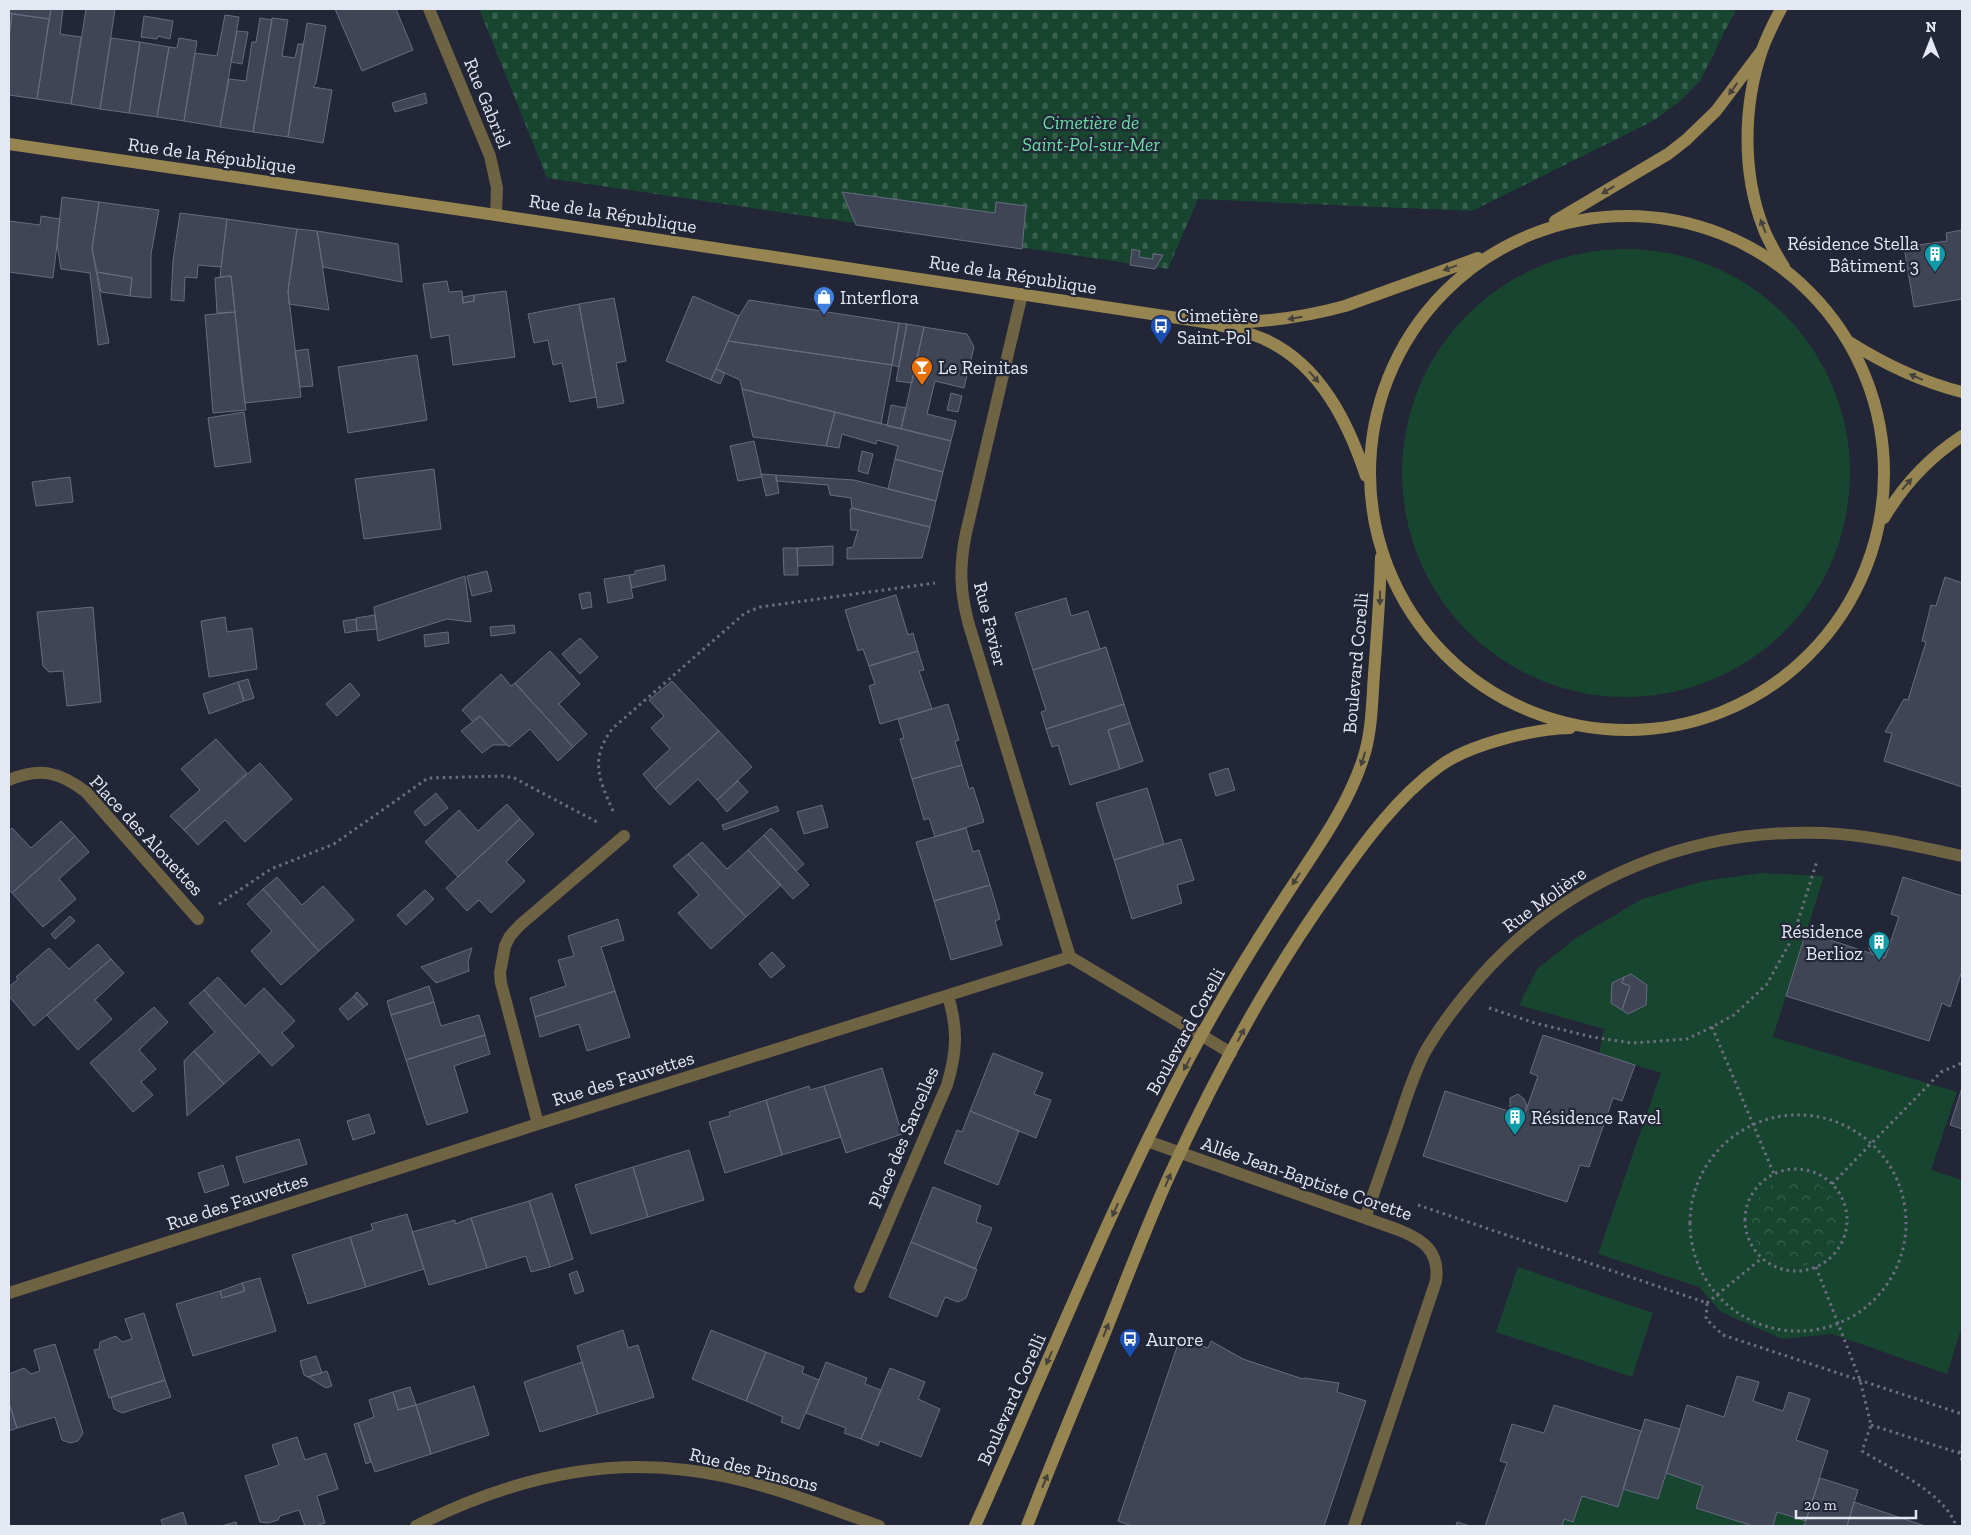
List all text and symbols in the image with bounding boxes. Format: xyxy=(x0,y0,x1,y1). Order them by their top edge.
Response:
north arrow xyxy=(1906,15,1956,65)
text: N xyxy=(1926,19,1937,36)
street label: Rue Gabriel xyxy=(459,55,516,152)
one-way arrow xyxy=(1728,82,1738,96)
park label: Cimetière de Saint-Pol-sur-Mer xyxy=(1022,111,1160,156)
street label: Rue de la République xyxy=(126,132,298,179)
one-way arrow xyxy=(1601,185,1614,194)
street label: Rue de la République xyxy=(527,189,699,238)
one-way arrow xyxy=(1759,218,1767,233)
place label: Résidence Stella Bâtiment 3 xyxy=(1787,232,1919,277)
building icon: Résidence Stella Bâtiment 3 xyxy=(1923,242,1947,273)
street label: Rue de la République xyxy=(927,250,1099,299)
one-way arrow xyxy=(1442,264,1457,272)
shop icon: Interflora xyxy=(812,285,836,316)
place label: Interflora xyxy=(840,286,919,309)
place label: Cimetière Saint-Pol xyxy=(1177,304,1258,349)
bus stop icon: Cimetière Saint-Pol xyxy=(1149,314,1173,345)
one-way arrow xyxy=(1287,314,1303,322)
bar icon: Le Reinitas xyxy=(910,355,934,386)
place label: Le Reinitas xyxy=(938,356,1028,379)
one-way arrow xyxy=(1308,371,1319,383)
one-way arrow xyxy=(1909,373,1923,381)
one-way arrow xyxy=(1901,478,1913,490)
street label: Rue Favier xyxy=(969,579,1012,669)
one-way arrow xyxy=(1376,590,1384,606)
street label: Boulevard Corelli xyxy=(1338,592,1373,735)
one-way arrow xyxy=(1358,752,1366,767)
street label: Place des Alouettes xyxy=(85,770,208,900)
street label: Rue Molière xyxy=(1498,861,1591,937)
one-way arrow xyxy=(1292,872,1301,886)
place label: Résidence Berlioz xyxy=(1781,920,1863,965)
building icon: Résidence Berlioz xyxy=(1867,930,1891,961)
street label: Boulevard Corelli xyxy=(1141,964,1230,1099)
one-way arrow xyxy=(1237,1028,1245,1042)
street label: Rue des Fauvettes xyxy=(549,1046,697,1111)
one-way arrow xyxy=(1183,1057,1191,1071)
street label: Place des Sarcelles xyxy=(863,1063,944,1211)
building icon: Résidence Ravel xyxy=(1503,1105,1527,1136)
place label: Résidence Ravel xyxy=(1531,1106,1661,1129)
street label: Allée Jean-Baptiste Corette xyxy=(1198,1132,1415,1225)
street label: Rue des Fauvettes xyxy=(164,1168,311,1235)
one-way arrow xyxy=(1164,1173,1172,1187)
one-way arrow xyxy=(1110,1203,1118,1217)
one-way arrow xyxy=(1102,1322,1110,1337)
bus stop icon: Aurore xyxy=(1118,1327,1142,1358)
place label: Aurore xyxy=(1146,1328,1203,1351)
street label: Boulevard Corelli xyxy=(972,1330,1051,1468)
one-way arrow xyxy=(1045,1351,1053,1365)
street label: Rue des Pinsons xyxy=(687,1442,821,1497)
one-way arrow xyxy=(1041,1473,1049,1488)
scale bar xyxy=(1796,1488,1916,1520)
text: 20 m xyxy=(1804,1496,1837,1514)

